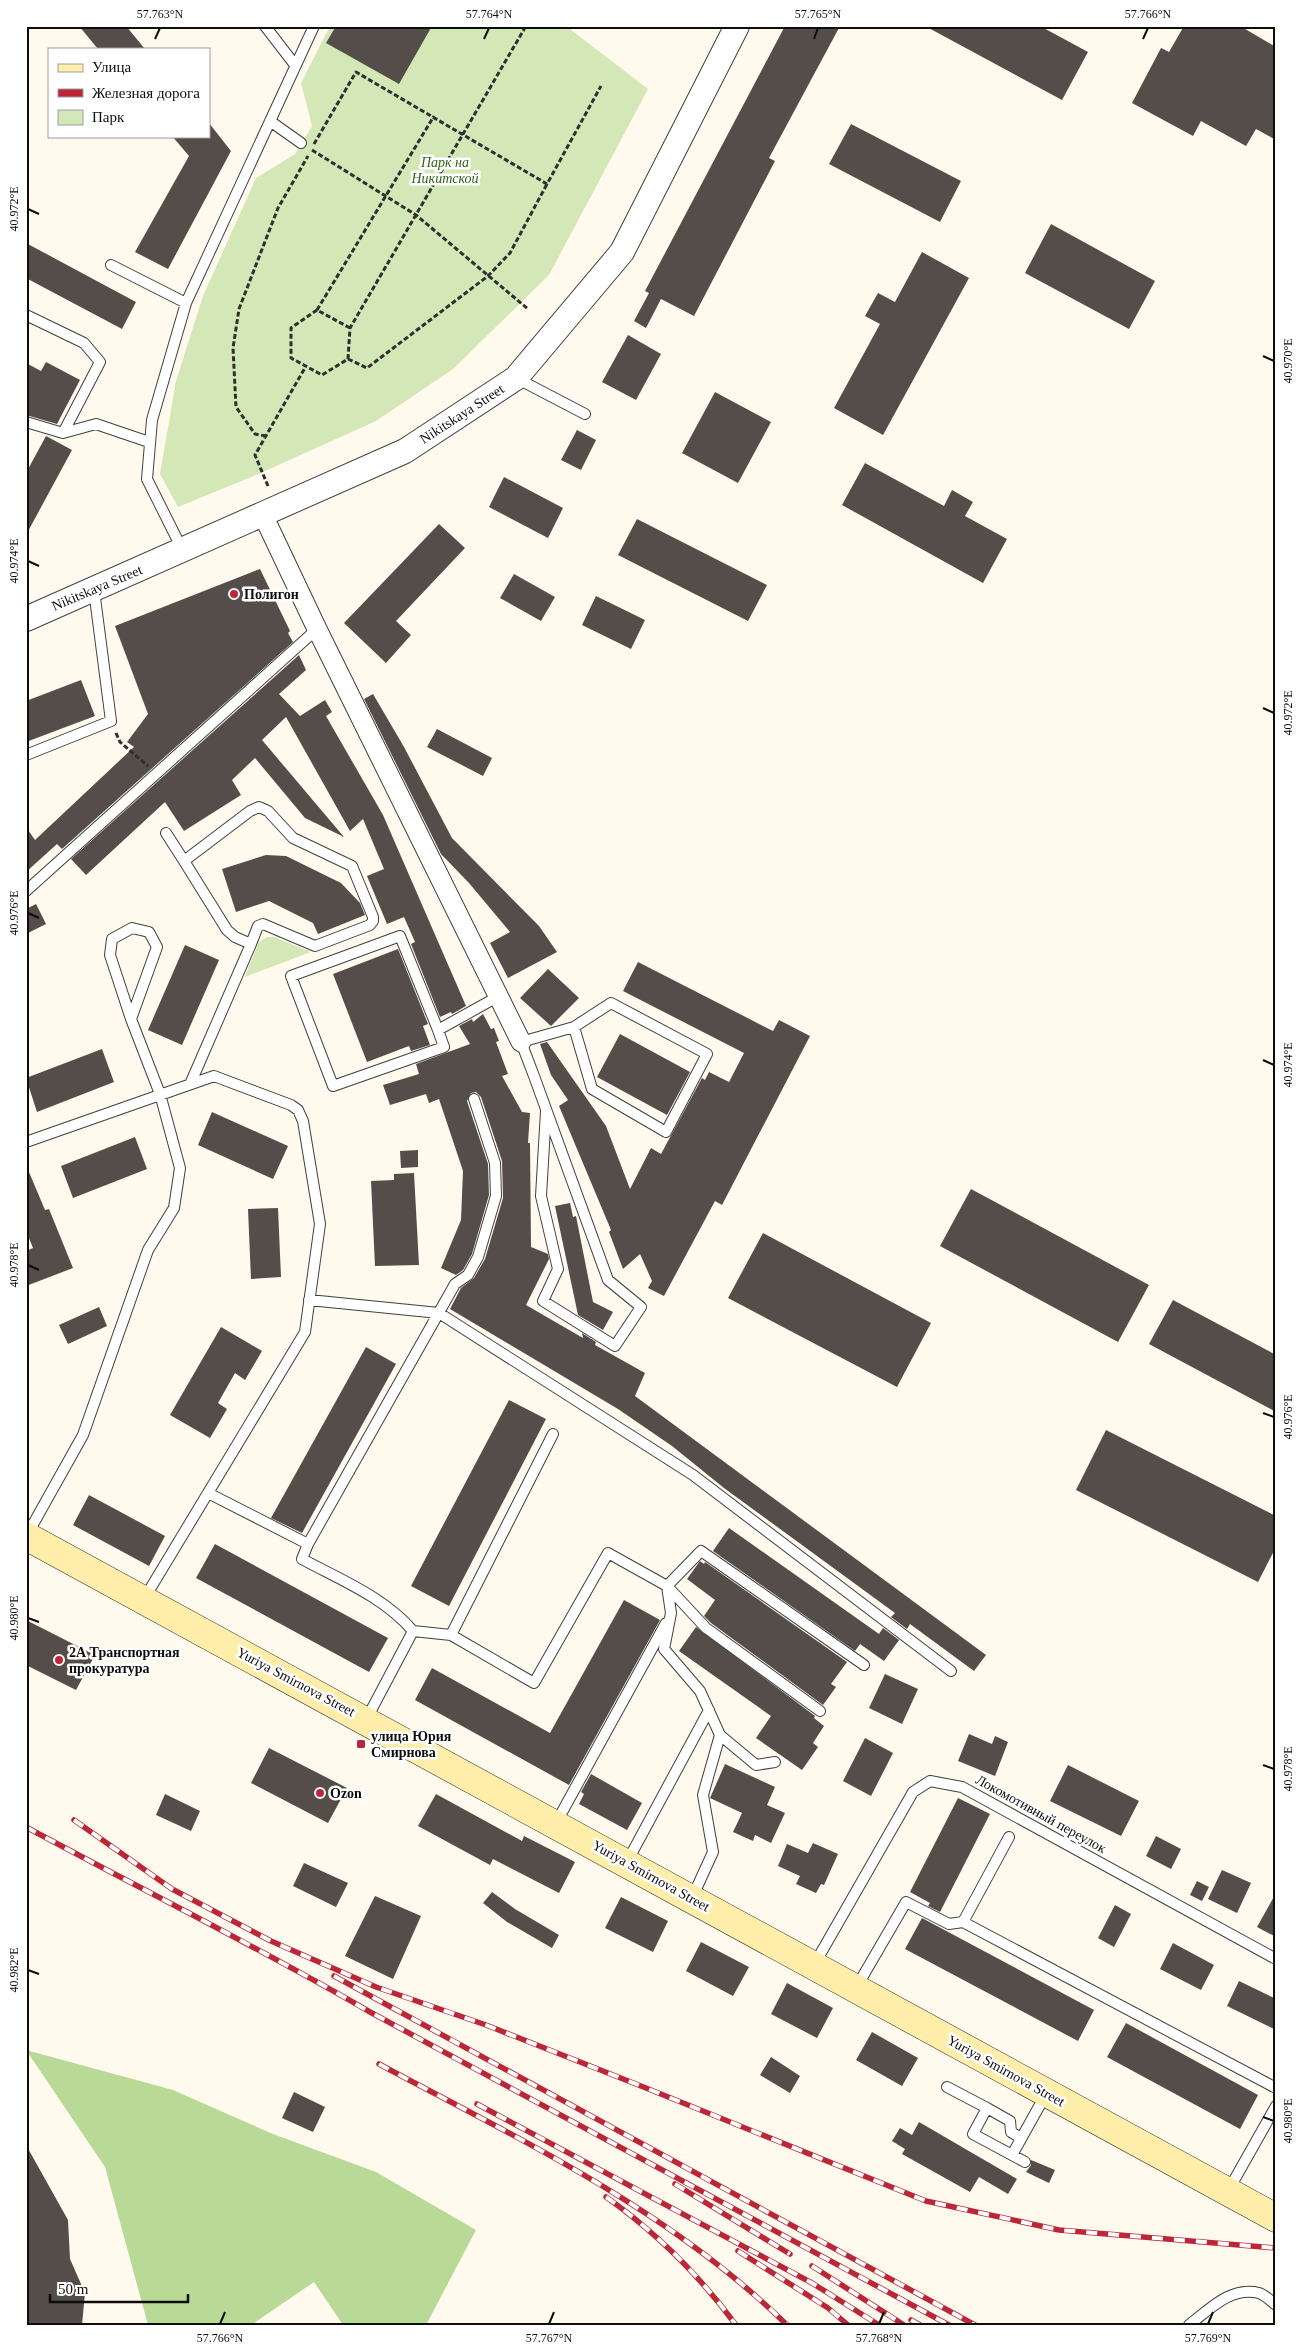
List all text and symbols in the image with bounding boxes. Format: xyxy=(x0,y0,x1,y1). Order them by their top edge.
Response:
text: 57.763°N xyxy=(137,7,184,21)
text: 57.764°N xyxy=(466,7,513,21)
text: 57.765°N xyxy=(795,7,842,21)
text: 57.766°N xyxy=(1125,7,1172,21)
legend xyxy=(48,48,210,138)
text: Улица xyxy=(92,59,131,75)
text: Железная дорога xyxy=(92,85,200,101)
text: Парк xyxy=(92,109,125,125)
park label: Парк на Никитской xyxy=(411,155,479,186)
text: 40.972°E xyxy=(7,186,21,232)
text: 40.970°E xyxy=(1281,338,1295,384)
street label: Nikitskaya Street xyxy=(417,381,507,447)
text: 40.974°E xyxy=(7,538,21,584)
street label: Nikitskaya Street xyxy=(50,562,145,614)
place label: Полигон xyxy=(244,587,299,602)
marker: Полигон xyxy=(228,588,240,600)
text: 40.972°E xyxy=(1281,690,1295,736)
text: 40.976°E xyxy=(7,890,21,936)
text: 40.974°E xyxy=(1281,1042,1295,1088)
text: 40.978°E xyxy=(7,1242,21,1288)
text: 40.976°E xyxy=(1281,1394,1295,1440)
text: 40.980°E xyxy=(7,1595,21,1641)
place label: 2А Транспортная прокуратура xyxy=(69,1645,180,1676)
street label: Yuriya Smirnova Street xyxy=(234,1645,358,1720)
marker: 2А Транспортная прокуратура xyxy=(53,1654,65,1666)
place label: улица Юрия Смирнова xyxy=(371,1729,452,1760)
marker: улица Юрия Смирнова xyxy=(355,1738,367,1750)
text: 40.978°E xyxy=(1281,1746,1295,1792)
street label: Локомотивный переулок xyxy=(973,1772,1109,1856)
place label: Ozon xyxy=(330,1786,362,1801)
marker: Ozon xyxy=(314,1787,326,1799)
street label: Yuriya Smirnova Street xyxy=(590,1838,712,1914)
text: 40.982°E xyxy=(7,1947,21,1993)
street label: Yuriya Smirnova Street xyxy=(945,2033,1067,2109)
text: 40.980°E xyxy=(1281,2098,1295,2144)
scale bar xyxy=(50,2271,188,2303)
text: 50 m xyxy=(58,2281,89,2297)
text: 57.766°N xyxy=(197,2331,244,2345)
text: 57.767°N xyxy=(526,2331,573,2345)
text: 57.768°N xyxy=(856,2331,903,2345)
text: 57.769°N xyxy=(1185,2331,1232,2345)

